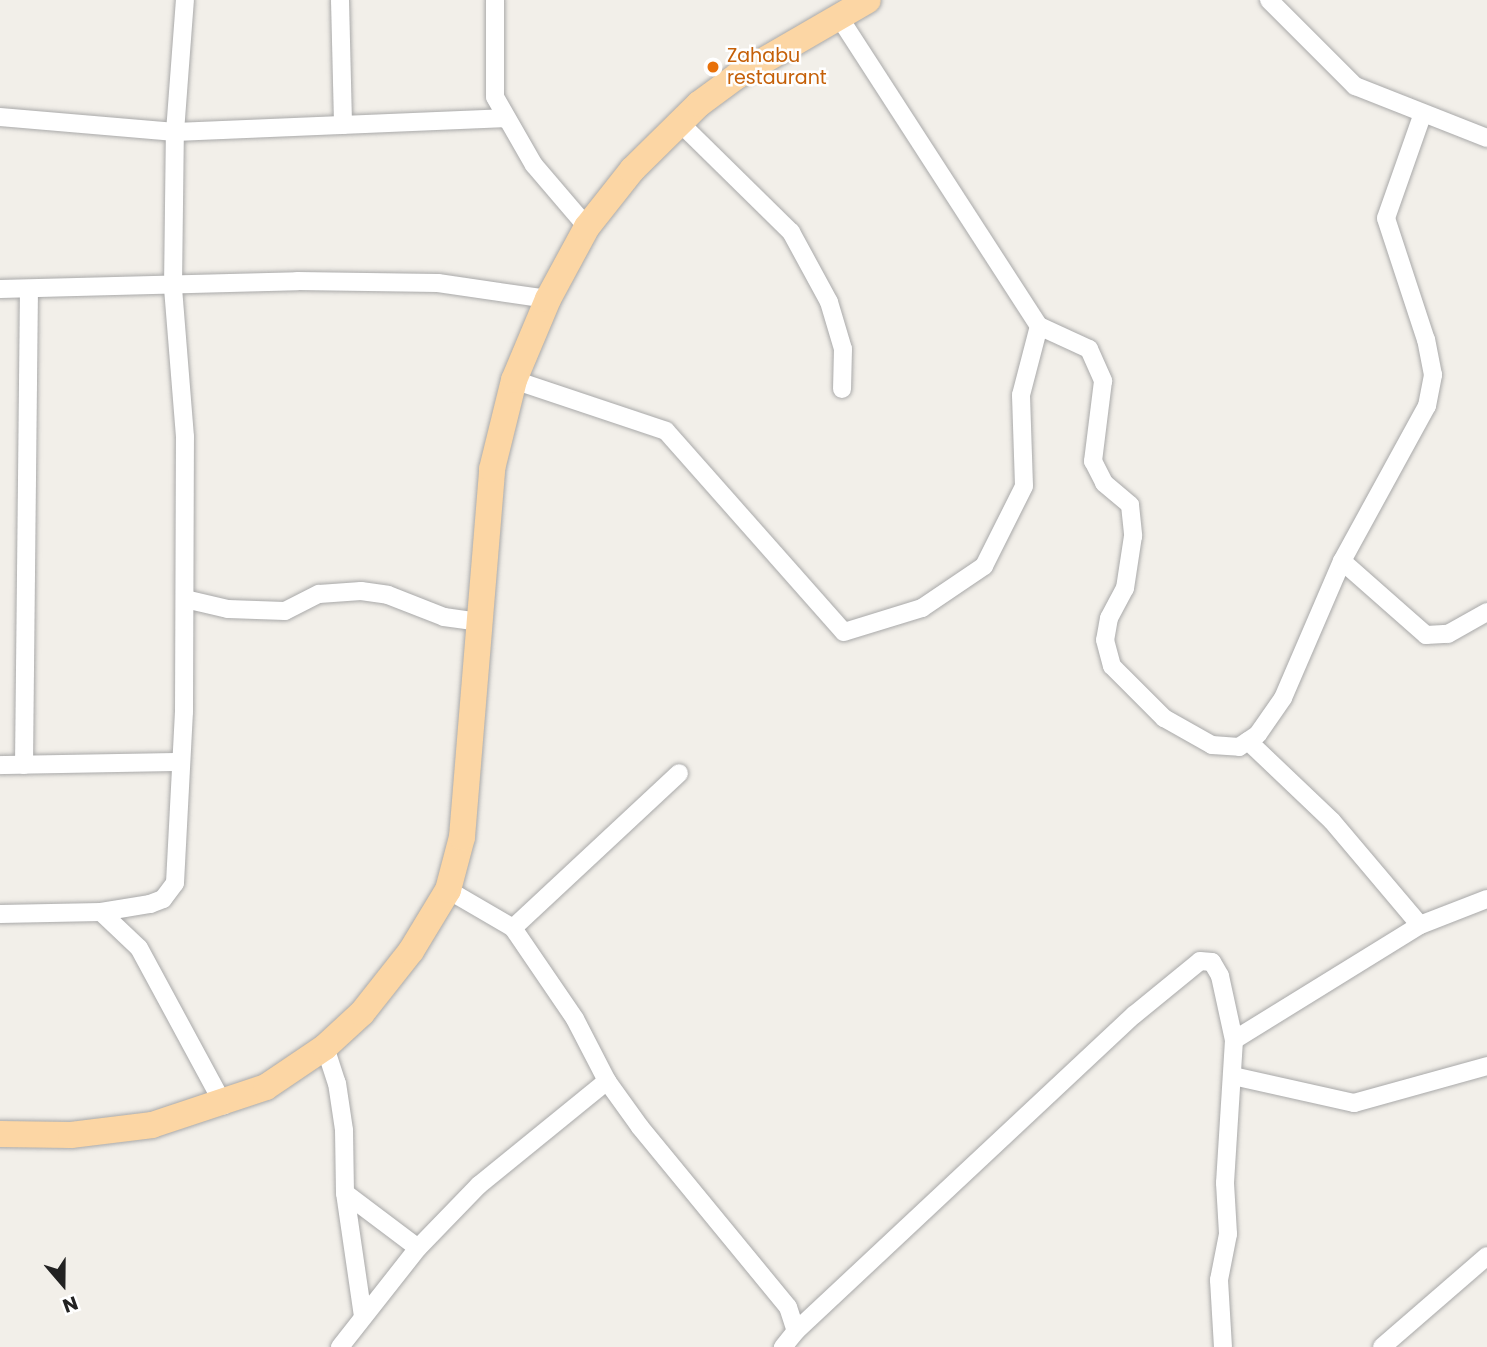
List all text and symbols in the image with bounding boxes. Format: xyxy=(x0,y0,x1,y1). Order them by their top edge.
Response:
place label: Zahabu restaurant xyxy=(727,45,827,89)
marker: Zahabu restaurant xyxy=(705,59,721,75)
north arrow xyxy=(28,1249,98,1319)
text: N xyxy=(59,1289,82,1319)

